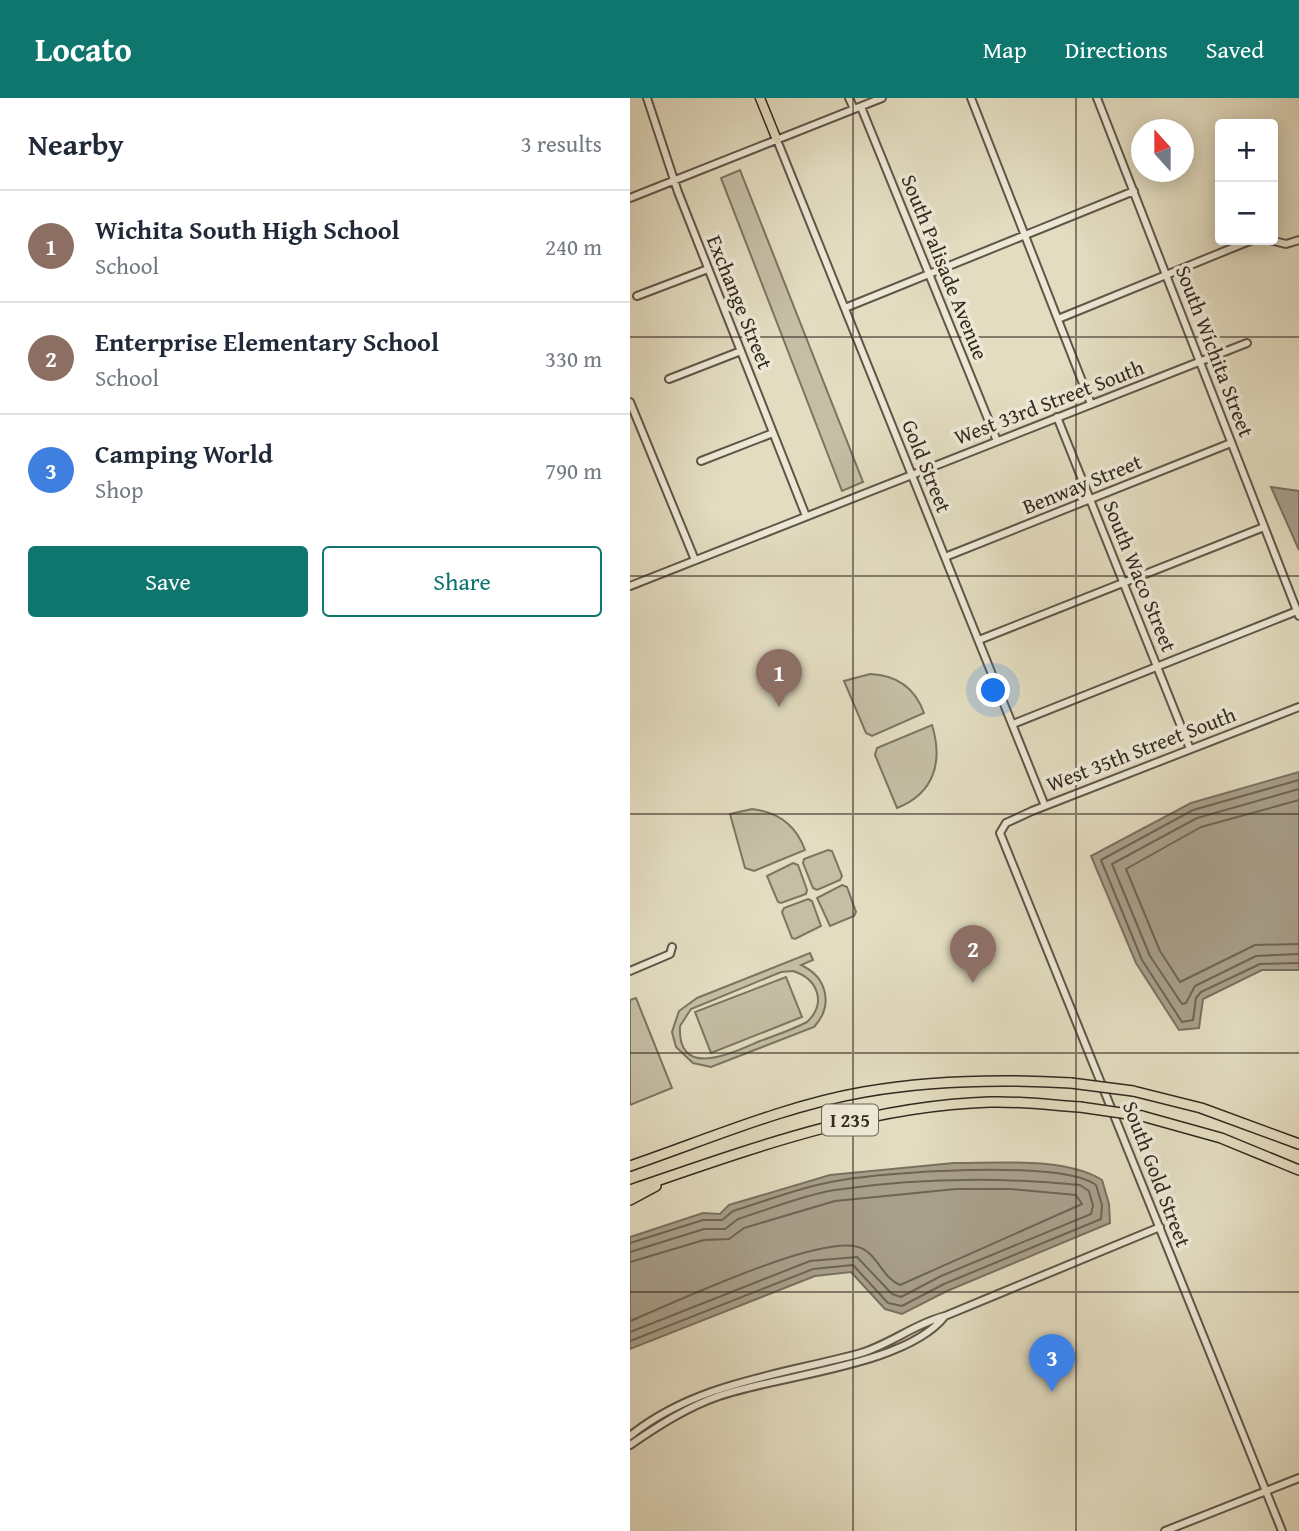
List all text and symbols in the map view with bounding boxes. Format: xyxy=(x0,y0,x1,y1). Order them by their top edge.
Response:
text: Locato xyxy=(35,25,132,73)
text: Map xyxy=(983,32,1027,67)
text: Directions xyxy=(1065,32,1168,67)
text: Saved xyxy=(1206,32,1264,67)
north arrow xyxy=(1131,119,1194,182)
map controls xyxy=(1215,119,1278,245)
button: + xyxy=(1215,119,1278,182)
text: Nearby xyxy=(28,122,124,166)
text: 3 results xyxy=(521,127,602,160)
street label: South Palisade Avenue xyxy=(894,170,996,365)
button: − xyxy=(1215,182,1278,245)
text: Wichita South High School xyxy=(95,210,400,249)
text: 1 xyxy=(45,230,57,263)
text: 240 m xyxy=(545,230,602,263)
street label: Exchange Street xyxy=(699,230,781,374)
text: School xyxy=(95,249,159,282)
street label: South Wichita Street xyxy=(1168,261,1262,442)
text: Enterprise Elementary School xyxy=(95,322,439,361)
text: 2 xyxy=(45,342,57,375)
text: 330 m xyxy=(545,342,602,375)
street label: West 33rd Street South xyxy=(950,351,1149,452)
text: School xyxy=(95,361,159,394)
street label: Gold Street xyxy=(894,415,960,518)
text: Camping World xyxy=(95,434,273,473)
street label: Benway Street xyxy=(1018,446,1147,522)
text: 3 xyxy=(45,454,57,487)
text: 790 m xyxy=(545,454,602,487)
text: Shop xyxy=(95,473,143,506)
street label: South Waco Street xyxy=(1095,496,1185,657)
button: Save xyxy=(28,546,308,617)
button: Share xyxy=(322,546,602,617)
pin: 1 xyxy=(756,649,802,707)
your location xyxy=(976,673,1010,707)
street label: West 35th Street South xyxy=(1042,699,1240,799)
pin: 2 xyxy=(950,925,996,983)
street label: South Gold Street xyxy=(1115,1097,1199,1252)
road number: I 235 xyxy=(822,1104,878,1136)
pin: 3 xyxy=(1029,1334,1075,1392)

